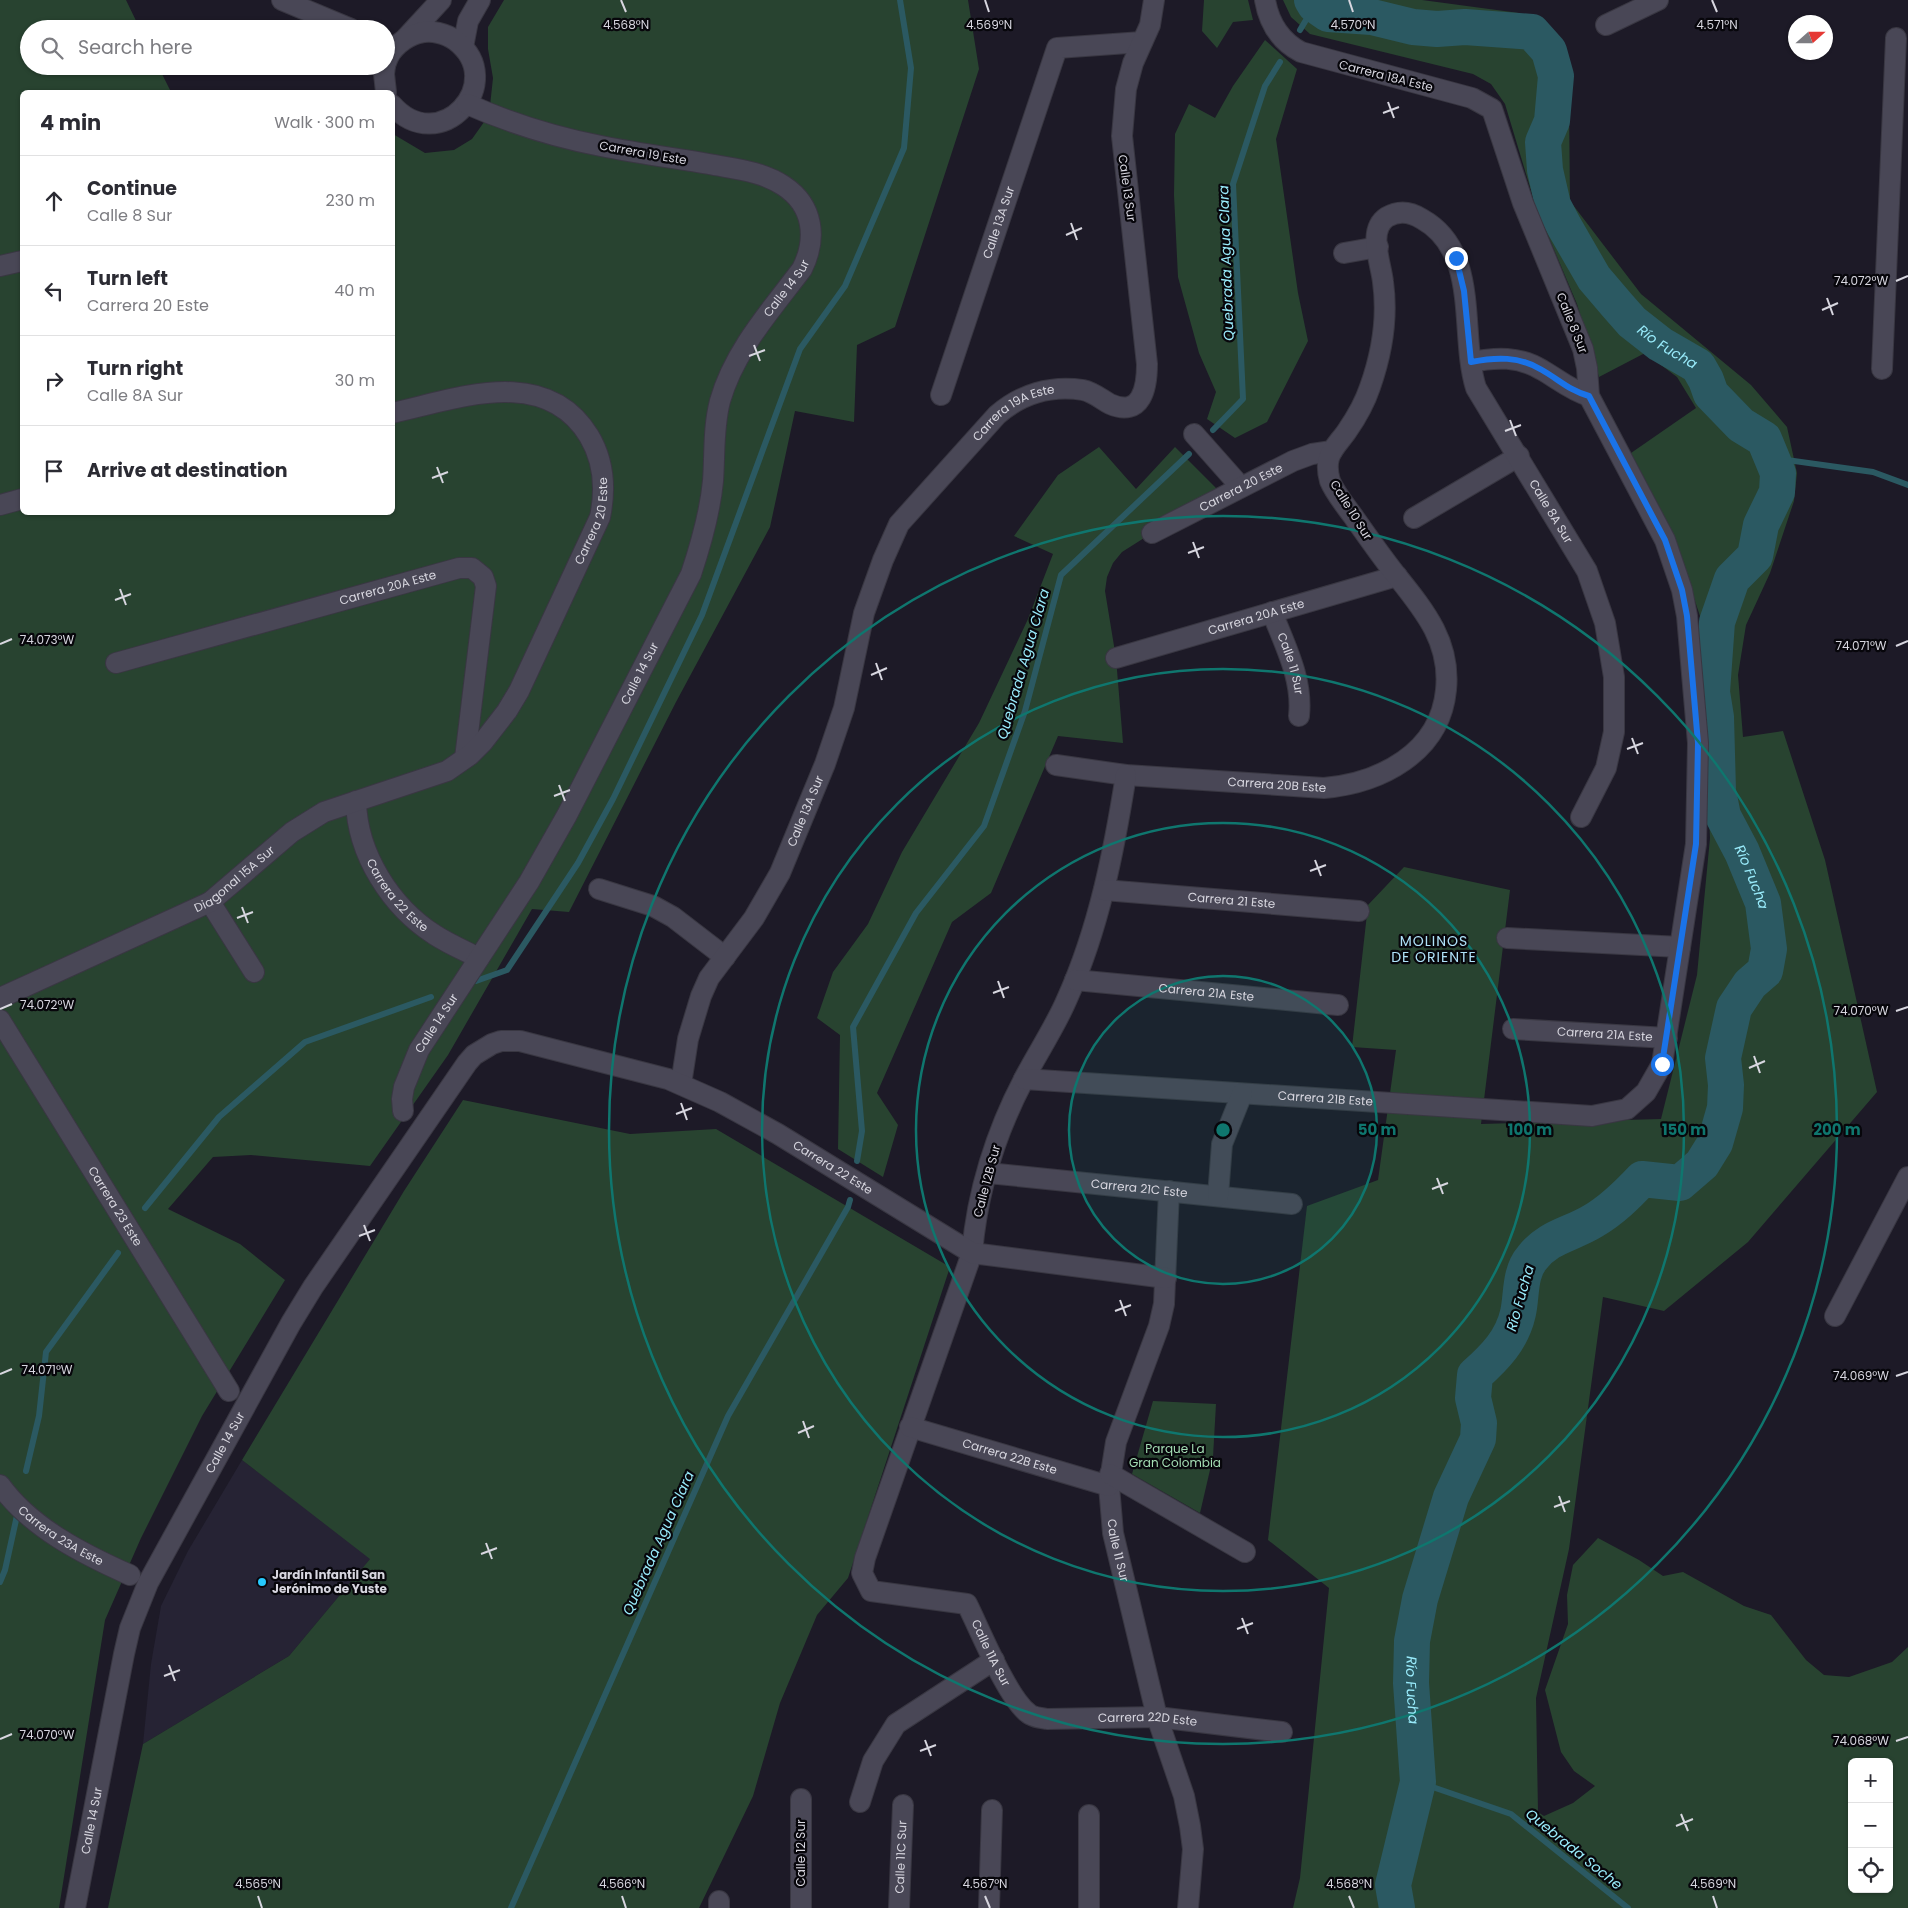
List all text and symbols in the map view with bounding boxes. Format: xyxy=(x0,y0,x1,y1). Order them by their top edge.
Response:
north arrow xyxy=(1788,15,1833,60)
text: 4.568°N xyxy=(603,16,649,33)
text: 4.569°N xyxy=(966,16,1012,33)
text: 4.570°N xyxy=(1330,16,1376,33)
text: 4.571°N xyxy=(1696,16,1738,33)
search box xyxy=(20,20,395,75)
icon: search xyxy=(38,34,66,62)
text: Search here xyxy=(78,34,192,61)
street label: Carrera 18A Este xyxy=(1337,56,1435,95)
text: 4 min xyxy=(40,108,101,137)
text: Walk · 300 m xyxy=(274,111,375,134)
street label: Carrera 19 Este xyxy=(598,136,688,169)
street label: Calle 13 Sur xyxy=(1114,153,1141,223)
text: Continue xyxy=(87,175,177,202)
street label: Calle 13A Sur xyxy=(978,183,1018,261)
water label: Quebrada Agua Clara xyxy=(1213,184,1239,341)
icon: ahead xyxy=(40,187,68,215)
text: 230 m xyxy=(326,189,375,212)
text: Calle 8 Sur xyxy=(87,204,172,227)
route end xyxy=(1445,247,1468,270)
street label: Calle 14 Sur xyxy=(759,257,813,320)
text: Turn left xyxy=(87,265,168,292)
text: 74.072°W xyxy=(1834,272,1888,289)
icon: left xyxy=(40,277,68,305)
text: 40 m xyxy=(334,279,375,302)
street label: Calle 8 Sur xyxy=(1553,290,1593,356)
text: Carrera 20 Este xyxy=(87,294,209,317)
water label: Río Fucha xyxy=(1633,320,1702,374)
text: Turn right xyxy=(87,355,183,382)
icon: right xyxy=(40,367,68,395)
text: 30 m xyxy=(335,369,375,392)
street label: Carrera 19A Este xyxy=(968,380,1055,445)
text: Calle 8A Sur xyxy=(87,384,183,407)
icon: arrive xyxy=(40,457,68,485)
text: Arrive at destination xyxy=(87,457,288,484)
street label: Carrera 20 Este xyxy=(1196,459,1285,515)
street label: Calle 8A Sur xyxy=(1525,476,1578,547)
street label: Carrera 20 Este xyxy=(570,477,611,567)
street label: Calle 10 Sur xyxy=(1326,477,1377,543)
street label: Carrera 20A Este xyxy=(337,566,438,609)
water label: Quebrada Agua Clara xyxy=(992,586,1054,742)
street label: Carrera 20A Este xyxy=(1206,595,1306,639)
street label: Calle 11 Sur xyxy=(1273,630,1308,696)
text: 74.073°W xyxy=(20,631,74,648)
text: 74.071°W xyxy=(1835,637,1887,654)
street label: Calle 14 Sur xyxy=(616,639,663,707)
street label: Calle 13A Sur xyxy=(783,772,827,849)
street label: Carrera 20B Este xyxy=(1227,773,1327,796)
street label: Diagonal 15A Sur xyxy=(191,841,279,916)
water label: Río Fucha xyxy=(1730,841,1774,911)
street label: Carrera 22 Este xyxy=(363,856,432,936)
street label: Carrera 21 Este xyxy=(1187,888,1276,912)
district label: MOLINOS DE ORIENTE xyxy=(1391,931,1477,967)
street label: Carrera 21A Este xyxy=(1158,979,1255,1005)
street label: Calle 14 Sur xyxy=(410,990,462,1056)
text: 74.072°W xyxy=(20,996,74,1013)
text: 74.070°W xyxy=(1834,1002,1889,1019)
street label: Carrera 21A Este xyxy=(1556,1023,1653,1045)
route start xyxy=(1651,1053,1674,1076)
street label: Carrera 21B Este xyxy=(1277,1087,1373,1110)
text: 50 m xyxy=(1358,1119,1396,1140)
text: 100 m xyxy=(1508,1119,1552,1140)
text: 150 m xyxy=(1662,1119,1706,1140)
text: 200 m xyxy=(1813,1119,1861,1140)
centre of rings xyxy=(1214,1121,1232,1139)
street label: Carrera 22 Este xyxy=(790,1136,876,1198)
street label: Calle 12B Sur xyxy=(969,1142,1004,1219)
street label: Carrera 23 Este xyxy=(84,1163,147,1249)
street label: Carrera 21C Este xyxy=(1090,1175,1188,1201)
water label: Río Fucha xyxy=(1501,1262,1539,1333)
text: 74.071°W xyxy=(21,1361,73,1378)
text: 74.069°W xyxy=(1833,1367,1889,1384)
street label: Calle 14 Sur xyxy=(201,1408,249,1476)
street label: Carrera 22B Este xyxy=(960,1434,1059,1478)
park label: Parque La Gran Colombia xyxy=(1129,1440,1221,1471)
water label: Quebrada Agua Clara xyxy=(617,1467,699,1618)
street label: Carrera 23A Este xyxy=(14,1501,107,1569)
street label: Calle 11 Sur xyxy=(1104,1518,1133,1584)
place label: Jardín Infantil San Jerónimo de Yuste xyxy=(272,1566,387,1597)
marker: Jardín Infantil San Jerónimo de Yuste xyxy=(256,1576,268,1588)
street label: Calle 11A Sur xyxy=(967,1617,1015,1690)
water label: Río Fucha xyxy=(1401,1656,1424,1725)
street label: Carrera 22D Este xyxy=(1098,1708,1198,1730)
text: 74.070°W xyxy=(20,1726,75,1743)
text: 74.068°W xyxy=(1833,1732,1889,1749)
map controls xyxy=(1848,1758,1893,1893)
button: + xyxy=(1848,1758,1893,1803)
street label: Calle 14 Sur xyxy=(77,1785,106,1855)
button: − xyxy=(1848,1803,1893,1848)
water label: Quebrada Soche xyxy=(1521,1804,1627,1894)
street label: Calle 12 Sur xyxy=(792,1819,809,1887)
street label: Calle 11C Sur xyxy=(891,1820,910,1894)
button: locate xyxy=(1848,1848,1893,1893)
text: 4.565°N xyxy=(235,1875,281,1892)
text: 4.566°N xyxy=(599,1875,645,1892)
text: 4.567°N xyxy=(962,1875,1008,1892)
text: 4.568°N xyxy=(1326,1875,1372,1892)
text: 4.569°N xyxy=(1690,1875,1736,1892)

